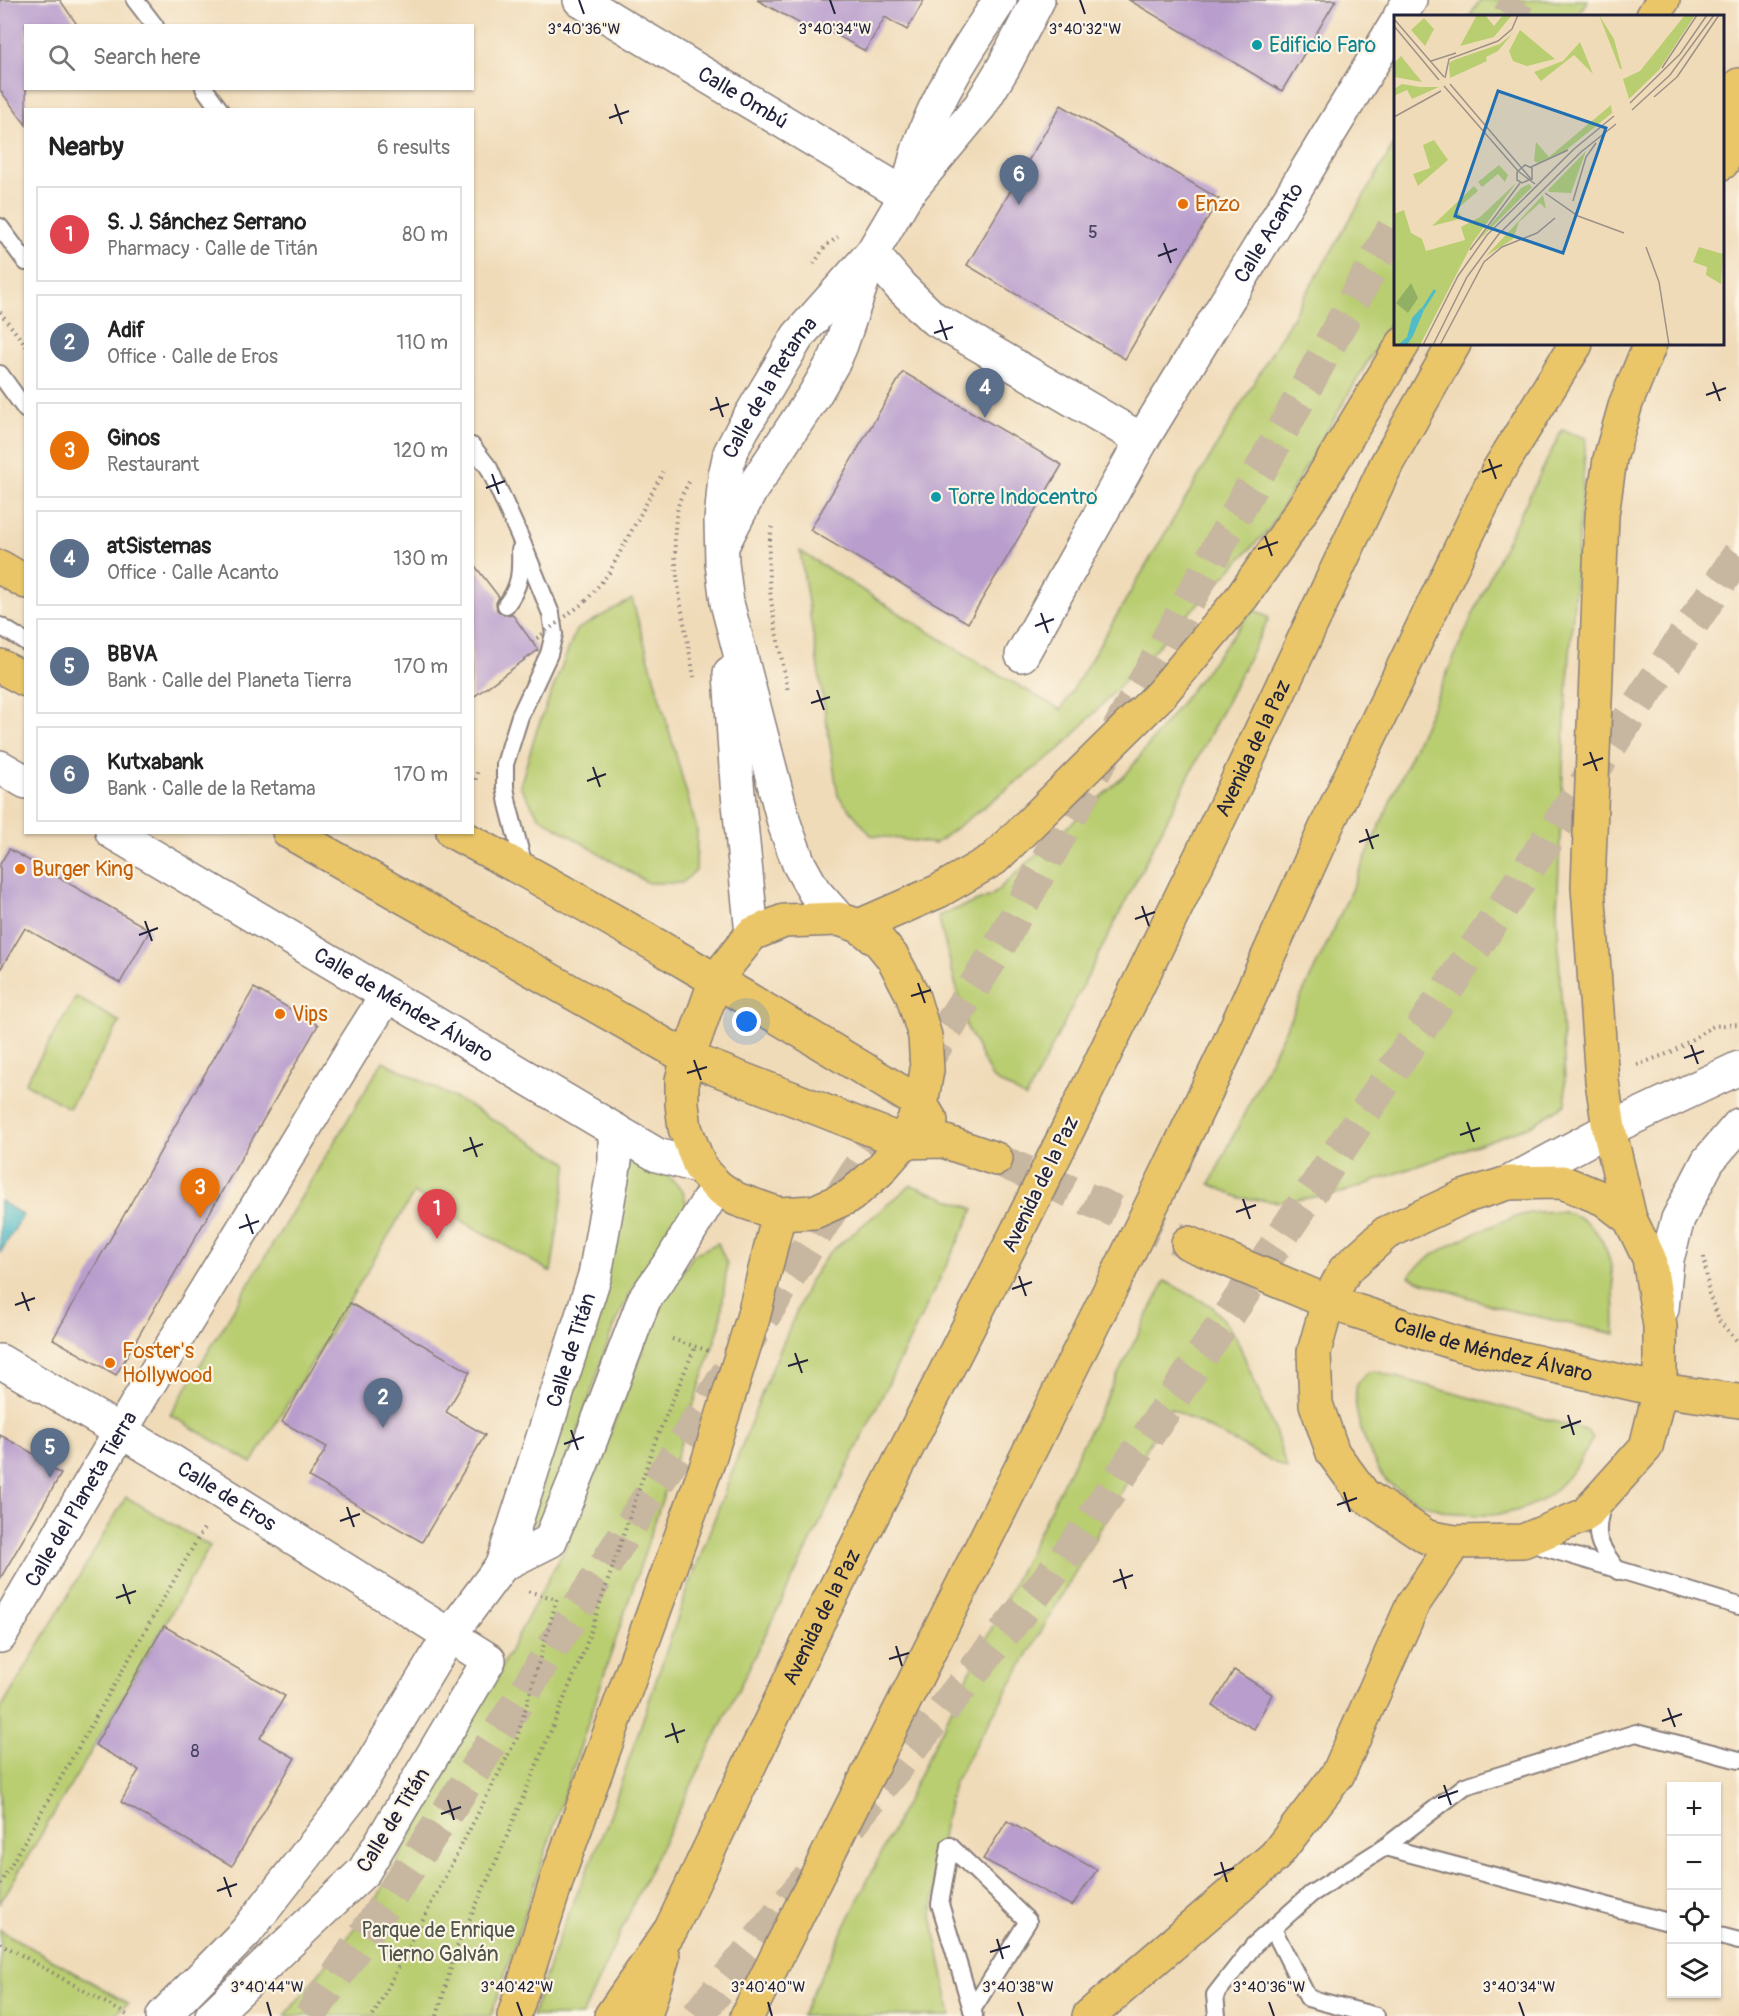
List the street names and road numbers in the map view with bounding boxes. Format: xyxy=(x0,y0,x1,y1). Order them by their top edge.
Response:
street label: Calle Ombú xyxy=(693,60,793,135)
street label: Calle Acanto xyxy=(1228,178,1310,288)
street label: Calle de la Retama xyxy=(717,311,823,463)
street label: Avenida de la Paz xyxy=(1209,676,1297,821)
street label: Calle de Méndez Álvaro xyxy=(309,942,498,1069)
street label: Avenida de la Paz xyxy=(996,1112,1085,1257)
street label: Calle de Titán xyxy=(540,1290,602,1411)
street label: Calle de Méndez Álvaro xyxy=(1390,1311,1595,1388)
street label: Calle del Planeta Tierra xyxy=(19,1407,143,1592)
street label: Calle de Eros xyxy=(172,1455,282,1538)
street label: Avenida de la Paz xyxy=(777,1545,867,1690)
street label: Calle de Titán xyxy=(351,1763,436,1878)

